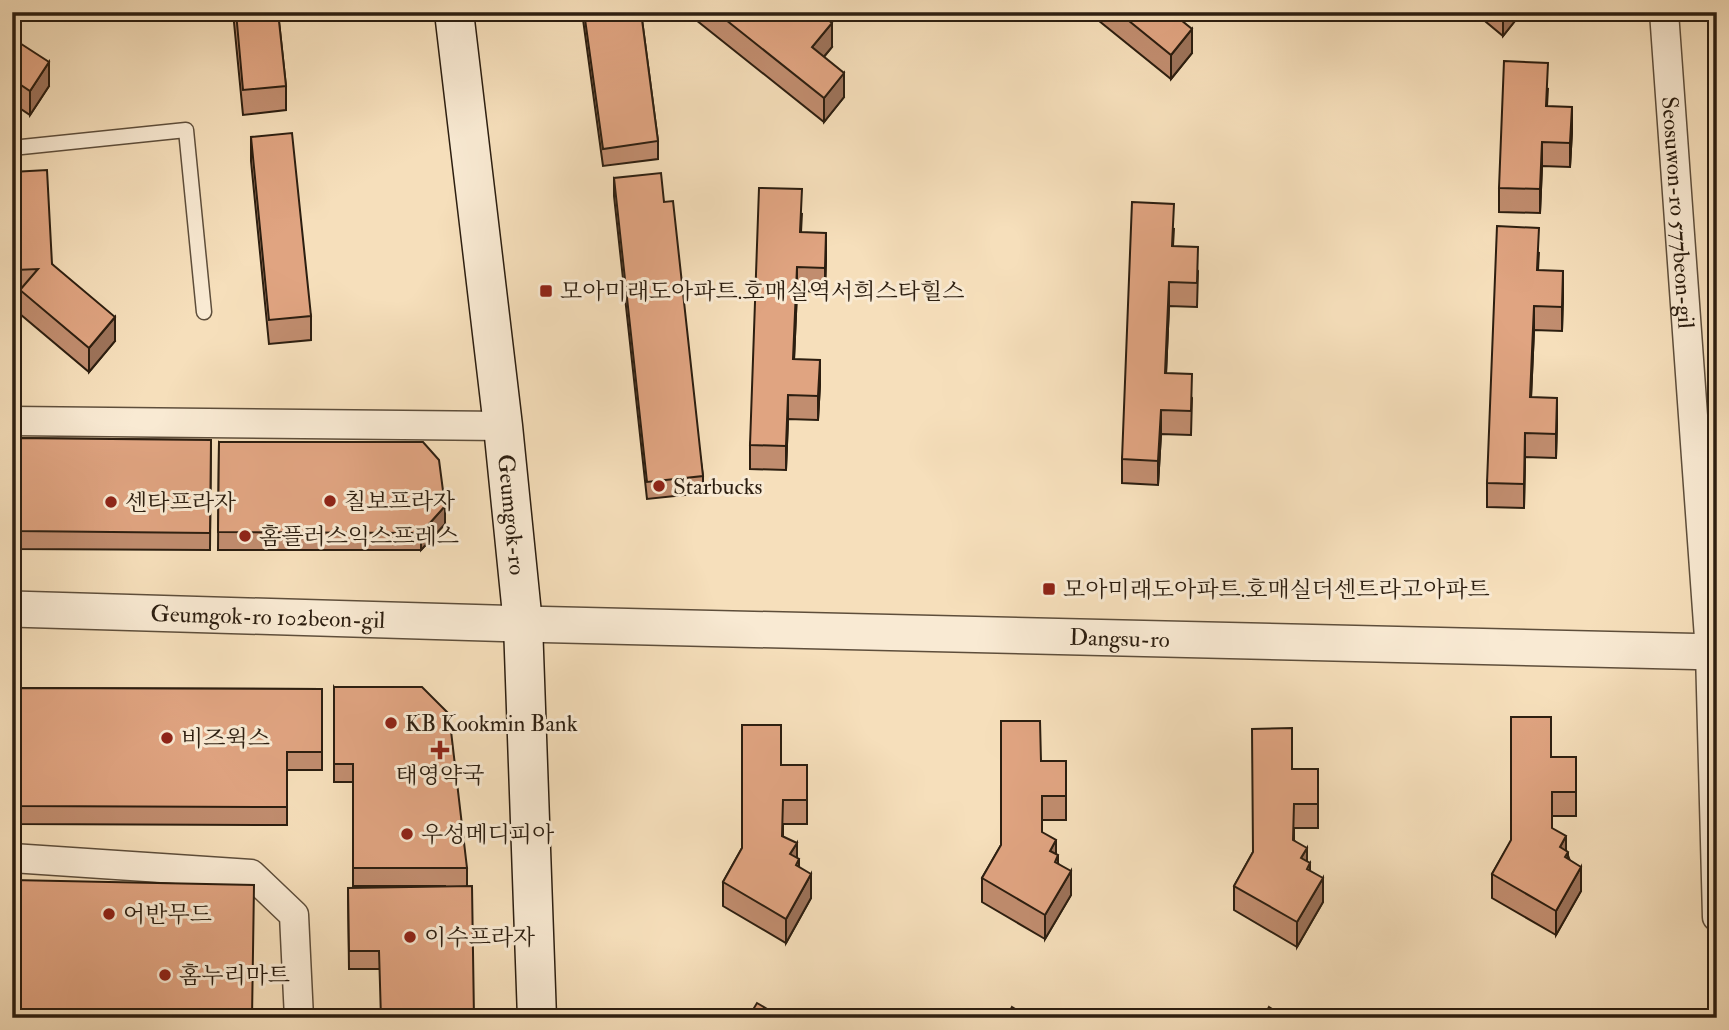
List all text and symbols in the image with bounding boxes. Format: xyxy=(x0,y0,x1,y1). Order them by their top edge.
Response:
street label: Seosuwon-ro 577beon-gil xyxy=(1656,95,1701,330)
place label: 모아미래도아파트.호매실역서희스타힐스 xyxy=(560,277,964,306)
marker: 모아미래도아파트.호매실역서희스타힐스 xyxy=(538,283,554,299)
street label: Geumgok-ro xyxy=(491,453,532,576)
place label: Starbucks xyxy=(673,472,762,501)
marker: Starbucks xyxy=(651,478,667,494)
place label: 칠보프라자 xyxy=(344,487,456,516)
place label: 센타프라자 xyxy=(125,488,237,517)
marker: 칠보프라자 xyxy=(322,493,338,509)
marker: 센타프라자 xyxy=(103,494,119,510)
place label: 홈플러스익스프레스 xyxy=(259,522,459,551)
marker: 홈플러스익스프레스 xyxy=(237,528,253,544)
place label: 모아미래도아파트.호매실더센트라고아파트 xyxy=(1063,575,1490,604)
marker: 모아미래도아파트.호매실더센트라고아파트 xyxy=(1041,581,1057,597)
street label: Geumgok-ro 102beon-gil xyxy=(150,599,386,634)
street label: Dangsu-ro xyxy=(1069,622,1170,654)
place label: KB Kookmin Bank xyxy=(405,709,578,738)
marker: KB Kookmin Bank xyxy=(383,715,399,731)
place label: 비즈윅스 xyxy=(181,724,270,753)
marker: 비즈윅스 xyxy=(159,730,175,746)
marker: 태영약국 xyxy=(432,742,448,758)
place label: 태영약국 xyxy=(396,761,484,790)
place label: 우성메디피아 xyxy=(421,820,555,849)
marker: 우성메디피아 xyxy=(399,826,415,842)
place label: 어반무드 xyxy=(123,900,212,929)
marker: 어반무드 xyxy=(101,906,117,922)
place label: 이수프라자 xyxy=(424,923,536,952)
marker: 이수프라자 xyxy=(402,929,418,945)
place label: 홈누리마트 xyxy=(179,961,290,990)
marker: 홈누리마트 xyxy=(157,967,173,983)

